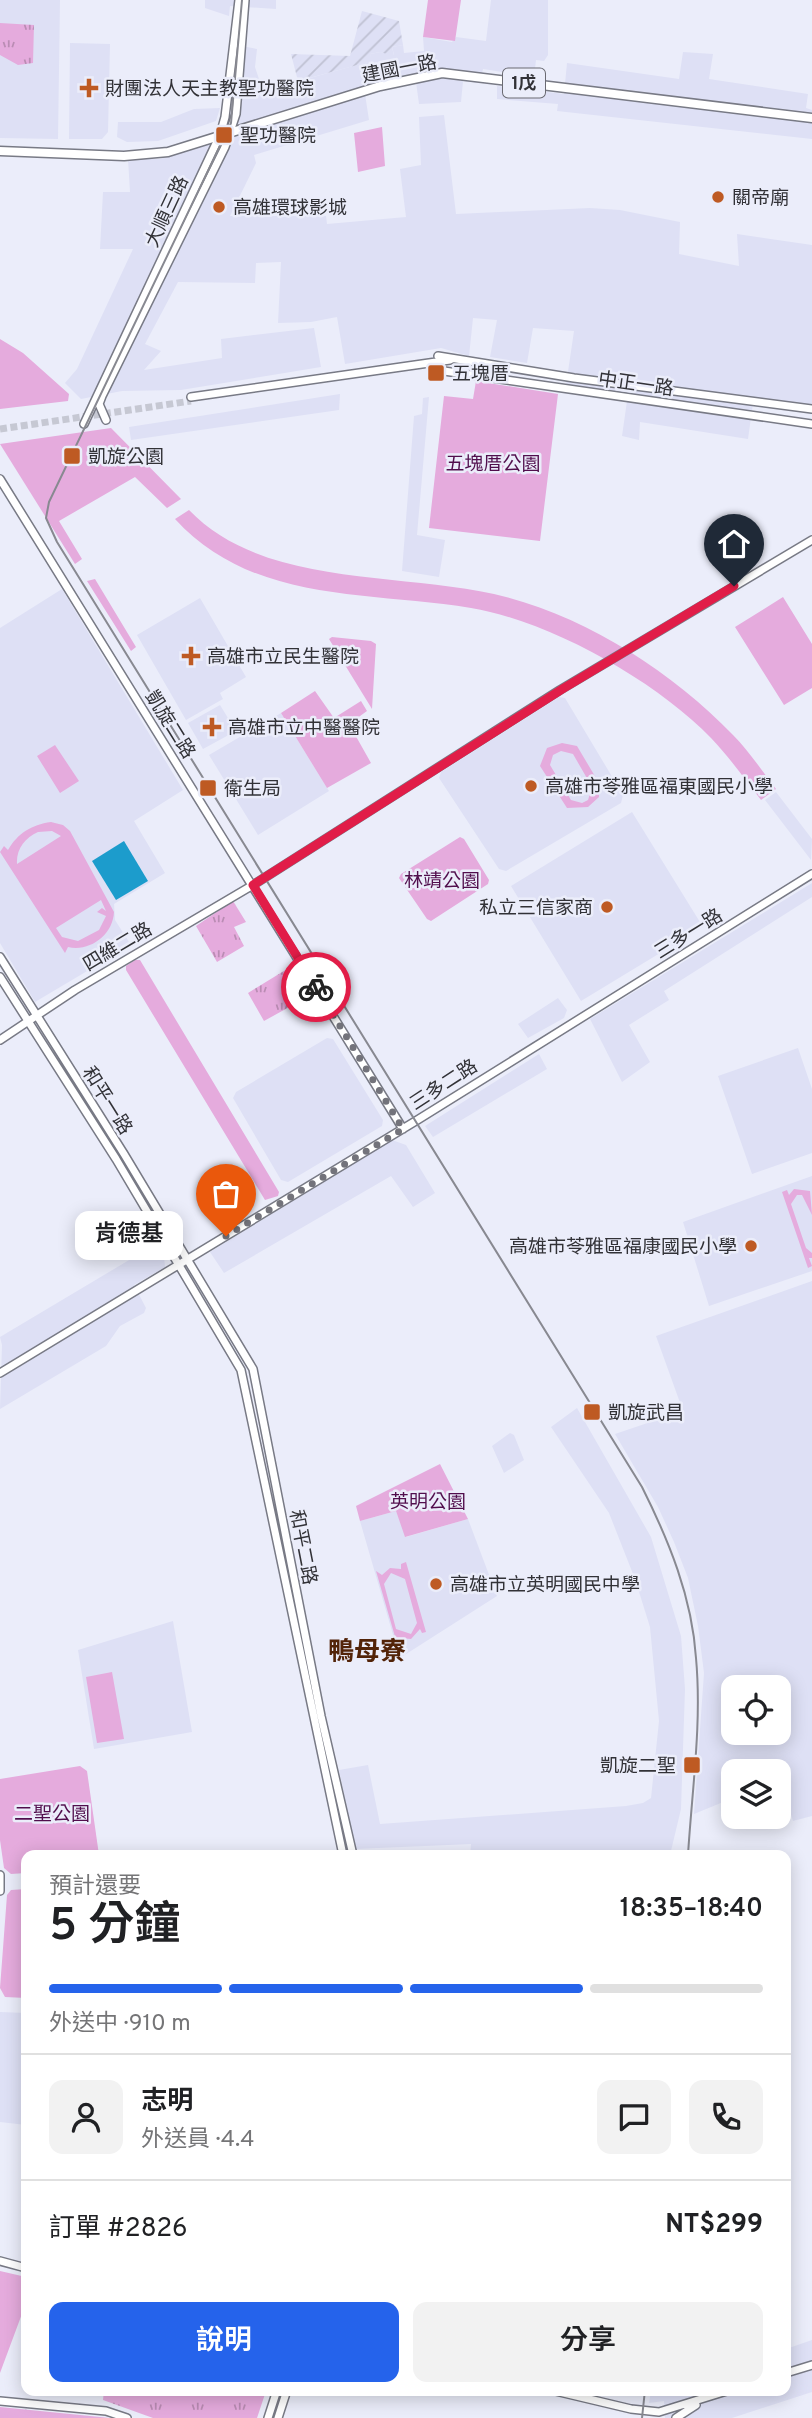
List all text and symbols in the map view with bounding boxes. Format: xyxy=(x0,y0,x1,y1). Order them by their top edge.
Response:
street label: 建國一路 xyxy=(360,51,439,89)
road number: 1戊 xyxy=(503,68,545,98)
marker: 財團法人天主教聖功醫院 xyxy=(79,78,99,98)
place label: 財團法人天主教聖功醫院 xyxy=(105,78,314,102)
marker: 聖功醫院 xyxy=(214,125,234,145)
place label: 聖功醫院 xyxy=(240,125,316,149)
street label: 大順三路 xyxy=(141,172,195,251)
place label: 關帝廟 xyxy=(732,187,789,211)
marker: 關帝廟 xyxy=(710,189,726,205)
place label: 高雄環球影城 xyxy=(233,197,347,221)
marker: 高雄環球影城 xyxy=(211,199,227,215)
marker: 五塊厝 xyxy=(426,363,446,383)
place label: 五塊厝 xyxy=(452,363,509,387)
street label: 中正一路 xyxy=(596,368,675,402)
marker: 凱旋公園 xyxy=(62,446,82,466)
place label: 凱旋公園 xyxy=(88,446,164,470)
park label: 五塊厝公園 xyxy=(445,453,541,477)
pin xyxy=(704,514,764,586)
icon: home xyxy=(715,525,753,563)
marker: 高雄市立民生醫院 xyxy=(181,646,201,666)
place label: 高雄市立民生醫院 xyxy=(207,646,359,670)
street label: 凱旋二路 xyxy=(139,686,200,764)
marker: 高雄市立中醫醫院 xyxy=(202,717,222,737)
place label: 高雄市立中醫醫院 xyxy=(228,717,380,741)
place label: 高雄市苓雅區福東國民小學 xyxy=(545,776,773,800)
marker: 衛生局 xyxy=(198,778,218,798)
place label: 衛生局 xyxy=(224,778,281,802)
marker: 高雄市苓雅區福東國民小學 xyxy=(523,778,539,794)
park label: 林靖公園 xyxy=(404,870,480,894)
place label: 私立三信家商 xyxy=(479,897,593,921)
marker: 私立三信家商 xyxy=(599,899,615,915)
street label: 三多一路 xyxy=(650,904,728,965)
street label: 四維二路 xyxy=(79,918,157,978)
courier xyxy=(281,952,351,1022)
icon: bike xyxy=(297,968,335,1006)
street label: 三多二路 xyxy=(406,1055,483,1116)
street label: 和平一路 xyxy=(76,1062,137,1140)
pin xyxy=(196,1164,256,1236)
icon: bag xyxy=(207,1175,245,1213)
callout: 肯德基 xyxy=(76,1212,184,1260)
text: 肯德基 xyxy=(95,1221,164,1250)
place label: 高雄市苓雅區福康國民小學 xyxy=(509,1236,737,1260)
marker: 高雄市苓雅區福康國民小學 xyxy=(743,1238,759,1254)
marker: 凱旋武昌 xyxy=(582,1402,602,1422)
place label: 凱旋武昌 xyxy=(608,1402,684,1426)
park label: 英明公園 xyxy=(390,1491,466,1515)
street label: 和平二路 xyxy=(283,1508,321,1587)
place label: 高雄市立英明國民中學 xyxy=(450,1574,640,1598)
marker: 高雄市立英明國民中學 xyxy=(428,1576,444,1592)
district label: 鴨母寮 xyxy=(328,1637,406,1670)
map controls xyxy=(721,1675,791,1829)
button: locate xyxy=(721,1675,791,1745)
place label: 凱旋二聖 xyxy=(600,1755,676,1779)
marker: 凱旋二聖 xyxy=(682,1755,702,1775)
button: layers xyxy=(721,1759,791,1829)
park label: 二聖公園 xyxy=(14,1803,90,1827)
text: 預計還要 xyxy=(49,1873,141,1902)
text: 18:35–18:40 xyxy=(620,1893,763,1926)
text: 5 分鐘 xyxy=(49,1898,181,1957)
text: 外送中 · 910 m xyxy=(49,2010,191,2039)
button: person xyxy=(49,2080,123,2154)
button: chat xyxy=(597,2080,671,2154)
button: phone xyxy=(689,2080,763,2154)
text: 志明 xyxy=(141,2086,193,2119)
text: 外送員 · 4.4 xyxy=(141,2126,255,2155)
text: NT$299 xyxy=(665,2209,763,2242)
text: 訂單 #2826 xyxy=(49,2213,188,2246)
button: 說明 xyxy=(49,2302,399,2382)
button: 分享 xyxy=(413,2302,763,2382)

